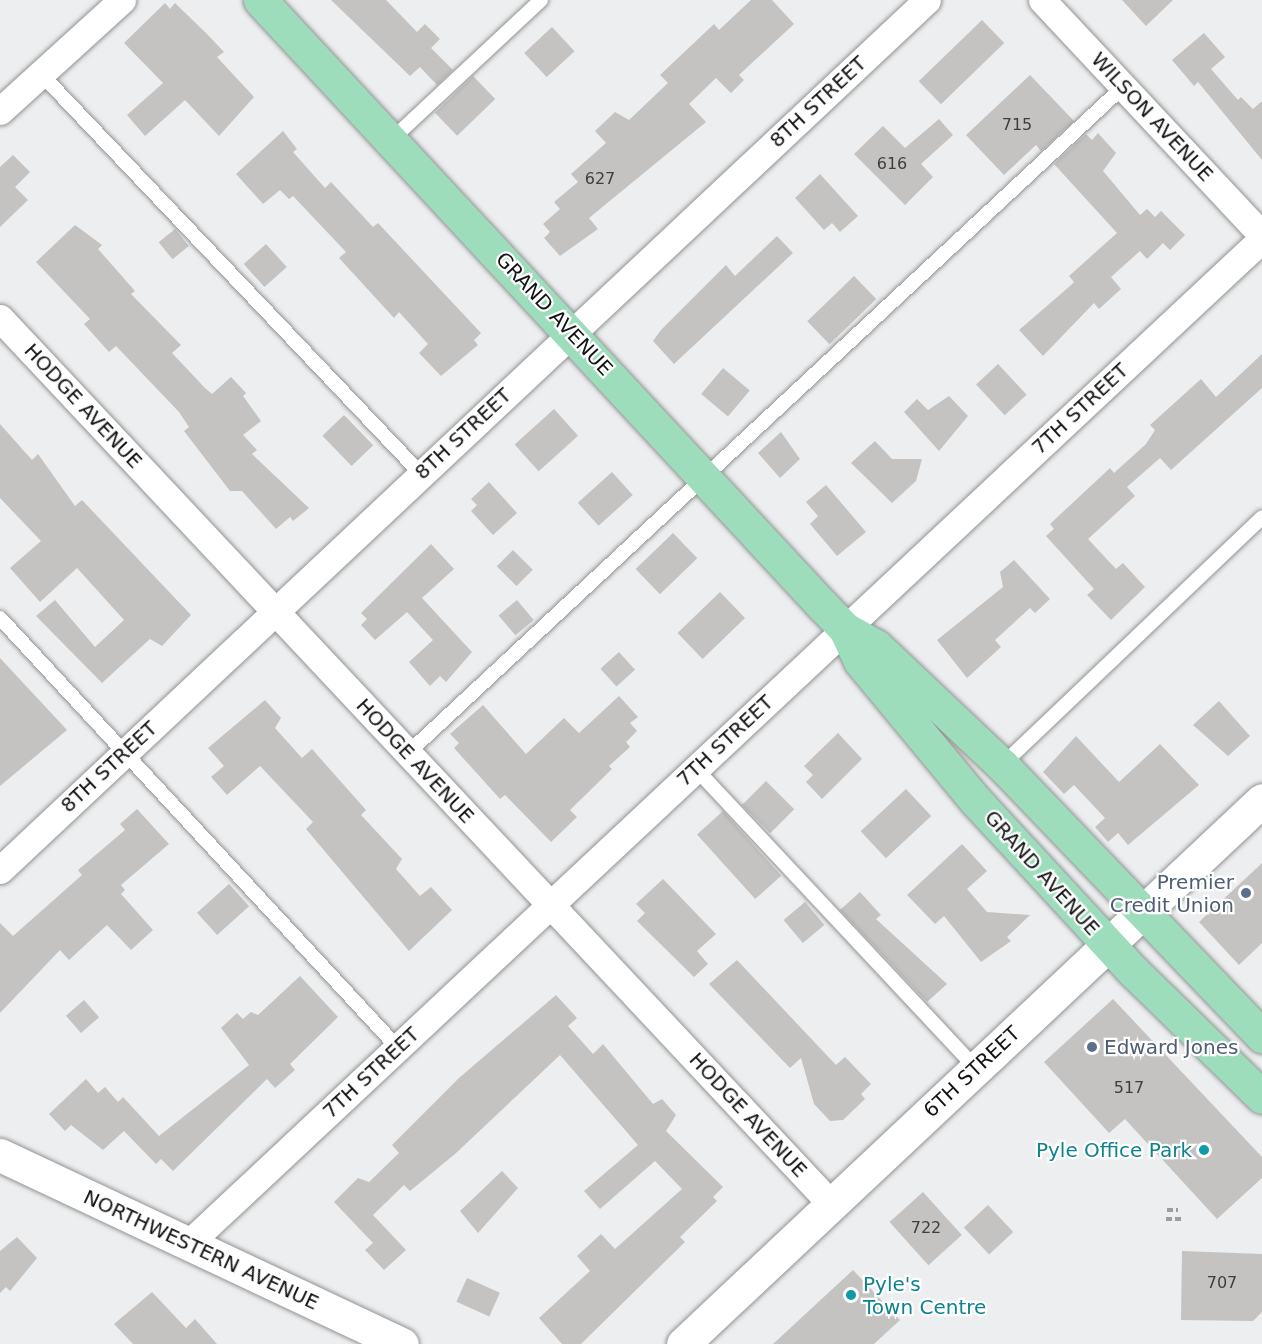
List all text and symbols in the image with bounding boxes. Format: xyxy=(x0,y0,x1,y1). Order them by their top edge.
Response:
street label: WILSON AVENUE xyxy=(1086,48,1218,186)
street label: 8TH STREET xyxy=(765,51,871,153)
house number: 715 xyxy=(1002,115,1032,135)
house number: 616 xyxy=(877,154,907,174)
house number: 627 xyxy=(585,169,615,189)
street label: GRAND AVENUE xyxy=(491,247,617,381)
street label: HODGE AVENUE xyxy=(19,339,147,473)
street label: 7TH STREET xyxy=(1027,358,1133,460)
street label: 8TH STREET xyxy=(410,383,516,485)
street label: 7TH STREET xyxy=(672,690,778,792)
street label: HODGE AVENUE xyxy=(351,694,479,828)
street label: 8TH STREET xyxy=(56,716,162,818)
street label: GRAND AVENUE xyxy=(980,806,1104,940)
place label: Premier Credit Union xyxy=(1110,870,1234,917)
marker: Premier Credit Union xyxy=(1239,886,1253,900)
street label: 6TH STREET xyxy=(919,1021,1025,1123)
street label: 7TH STREET xyxy=(318,1022,424,1124)
place label: Edward Jones xyxy=(1104,1035,1238,1059)
marker: Edward Jones xyxy=(1085,1040,1099,1054)
street label: HODGE AVENUE xyxy=(684,1048,812,1182)
house number: 517 xyxy=(1114,1078,1144,1098)
place label: Pyle Office Park xyxy=(1036,1138,1192,1162)
marker: Pyle Office Park xyxy=(1197,1143,1211,1157)
street label: NORTHWESTERN AVENUE xyxy=(80,1185,322,1315)
house number: 722 xyxy=(911,1218,941,1238)
place label: Pyle's Town Centre xyxy=(863,1272,986,1319)
house number: 707 xyxy=(1207,1273,1237,1293)
marker: Pyle's Town Centre xyxy=(844,1288,858,1302)

